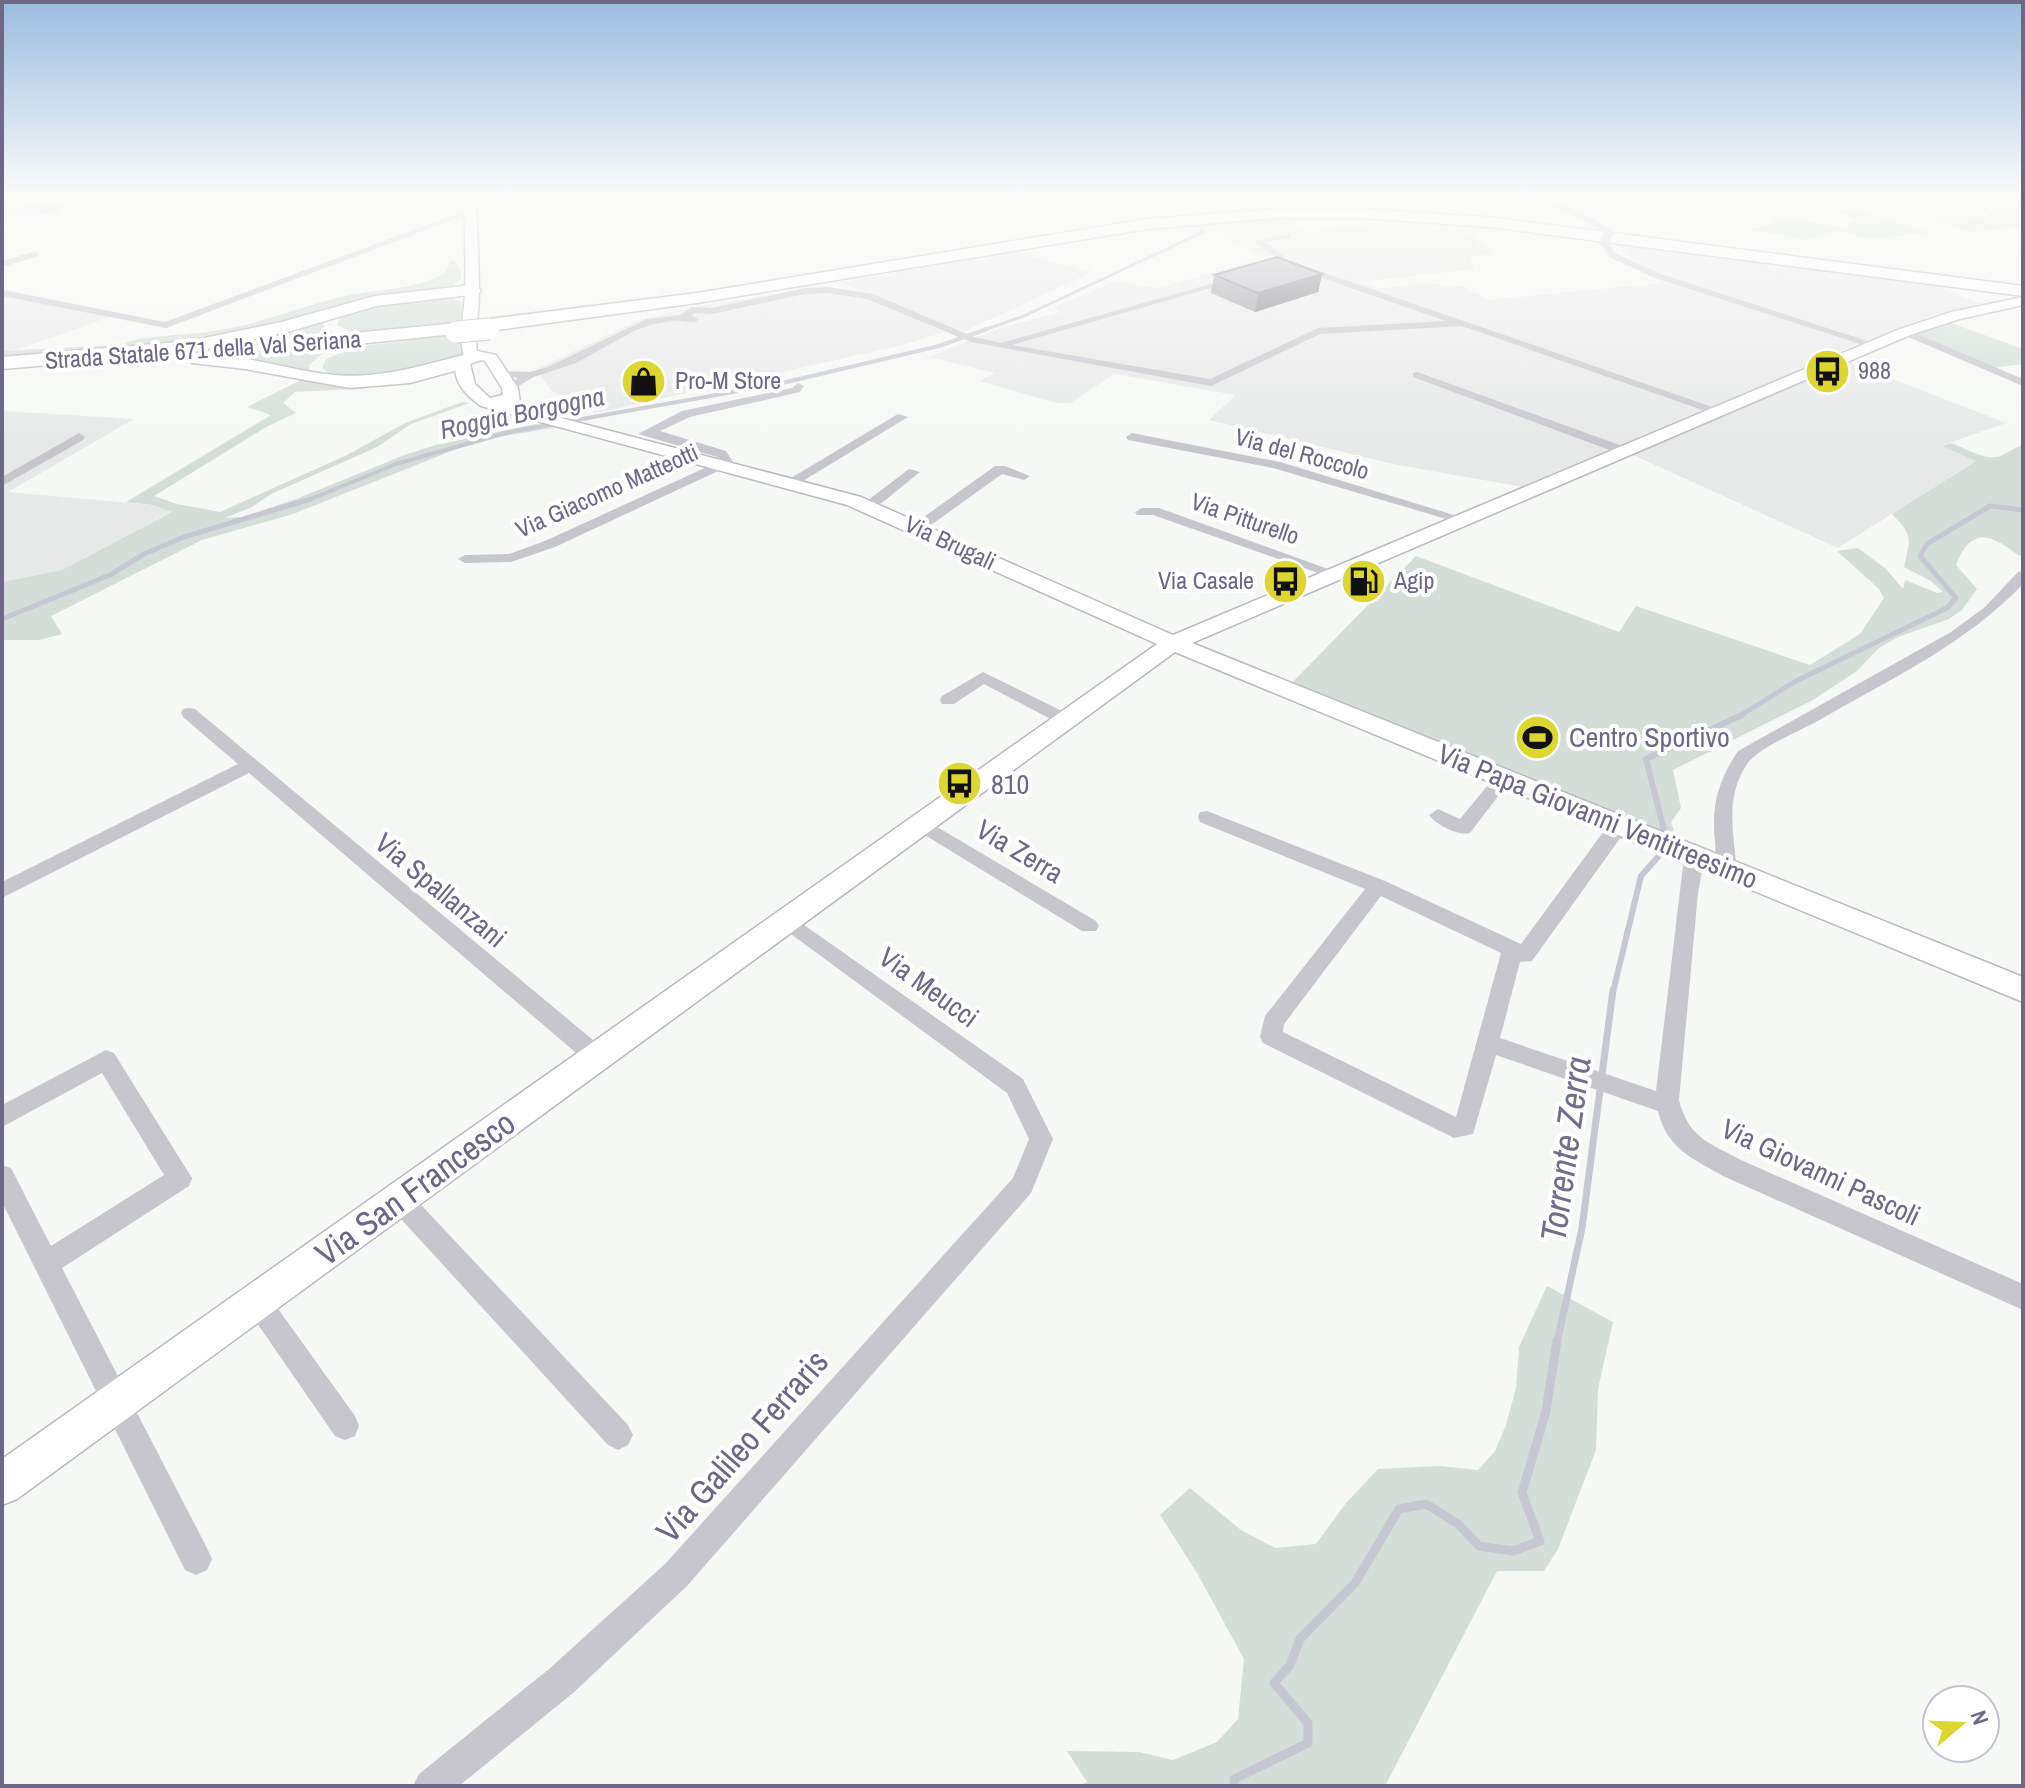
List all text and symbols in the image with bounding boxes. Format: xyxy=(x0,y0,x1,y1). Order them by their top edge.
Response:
street label: Strada Statale 671 della Val Seriana xyxy=(44,322,362,376)
bus stop icon: 988 xyxy=(1803,347,1851,395)
place label: 988 xyxy=(1858,354,1891,386)
shop icon: Pro-M Store xyxy=(620,357,668,405)
place label: Pro-M Store xyxy=(675,364,781,396)
water label: Roggia Borgogna xyxy=(437,378,607,447)
street label: Via del Roccolo xyxy=(1232,420,1373,486)
street label: Via Giacomo Matteotti xyxy=(510,435,703,545)
street label: Via Pitturello xyxy=(1187,485,1304,551)
street label: Via Brugali xyxy=(900,507,1001,577)
bus stop icon: Via Casale xyxy=(1261,557,1309,605)
fuel station icon: Agip xyxy=(1339,557,1387,605)
place label: Via Casale xyxy=(1158,564,1254,596)
place label: Agip xyxy=(1393,564,1435,596)
sports icon: Centro Sportivo xyxy=(1514,713,1562,761)
place label: Centro Sportivo xyxy=(1569,718,1730,756)
street label: Via Papa Giovanni Ventitreesimo xyxy=(1432,734,1764,898)
bus stop icon: 810 xyxy=(936,760,984,808)
place label: 810 xyxy=(991,765,1029,803)
street label: Via Zerra xyxy=(969,810,1071,892)
street label: Via Spallanzani xyxy=(367,824,515,956)
street label: Via Meucci xyxy=(872,938,986,1036)
water label: Torrente Zerra xyxy=(1528,1053,1602,1245)
street label: Via San Francesco xyxy=(306,1100,524,1276)
street label: Via Giovanni Pascoli xyxy=(1715,1109,1927,1235)
street label: Via Galileo Ferraris xyxy=(645,1340,839,1552)
north arrow xyxy=(1921,1684,2001,1764)
text: N xyxy=(1964,1706,1996,1729)

